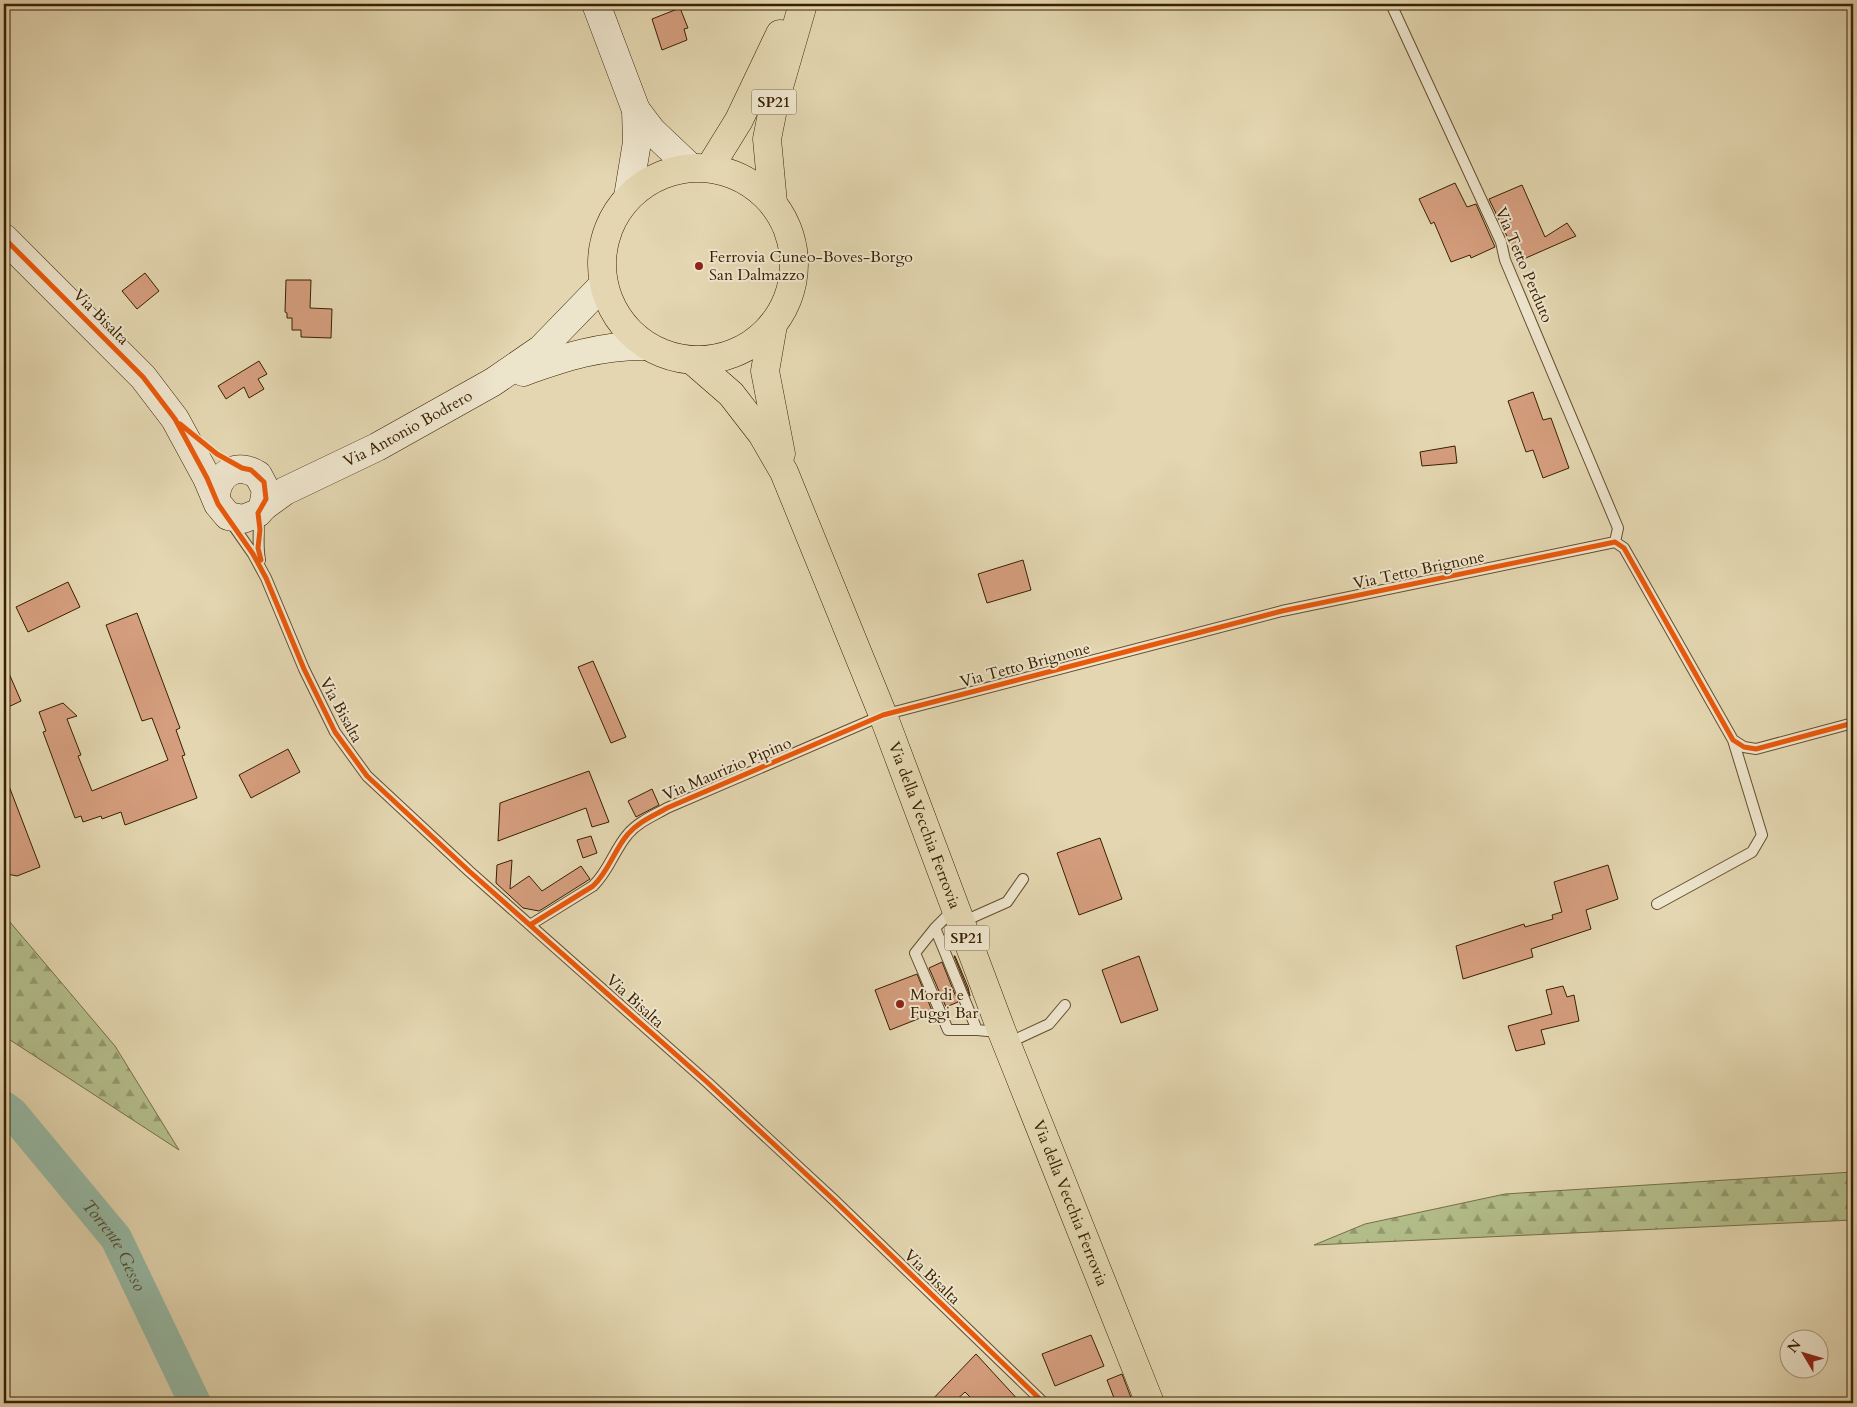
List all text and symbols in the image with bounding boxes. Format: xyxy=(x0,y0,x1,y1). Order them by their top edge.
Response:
road number: SP21 xyxy=(752,90,796,114)
street label: Via Tetto Perduto xyxy=(1490,204,1558,326)
place label: Ferrovia Cuneo-Boves-Borgo San Dalmazzo xyxy=(709,246,913,286)
marker: Ferrovia Cuneo-Boves-Borgo San Dalmazzo xyxy=(693,260,705,272)
street label: Via Bisalta xyxy=(68,284,134,350)
street label: Via Antonio Bodrero xyxy=(340,385,477,473)
street label: Via Tetto Brignone xyxy=(1351,545,1487,595)
street label: Via Tetto Brignone xyxy=(958,637,1092,693)
street label: Via Bisalta xyxy=(314,674,368,747)
street label: Via Maurizio Pipino xyxy=(659,732,795,806)
street label: Via della Vecchia Ferrovia xyxy=(883,739,966,912)
road number: SP21 xyxy=(944,926,990,950)
street label: Via Bisalta xyxy=(601,969,669,1033)
place label: Mordi e Fuggi Bar xyxy=(910,984,978,1024)
marker: Mordi e Fuggi Bar xyxy=(894,998,906,1010)
street label: Via della Vecchia Ferrovia xyxy=(1027,1117,1113,1289)
water label: Torrente Gesso xyxy=(76,1194,152,1296)
street label: Via Bisalta xyxy=(899,1244,965,1310)
north arrow xyxy=(1780,1330,1830,1380)
text: N xyxy=(1783,1336,1805,1357)

